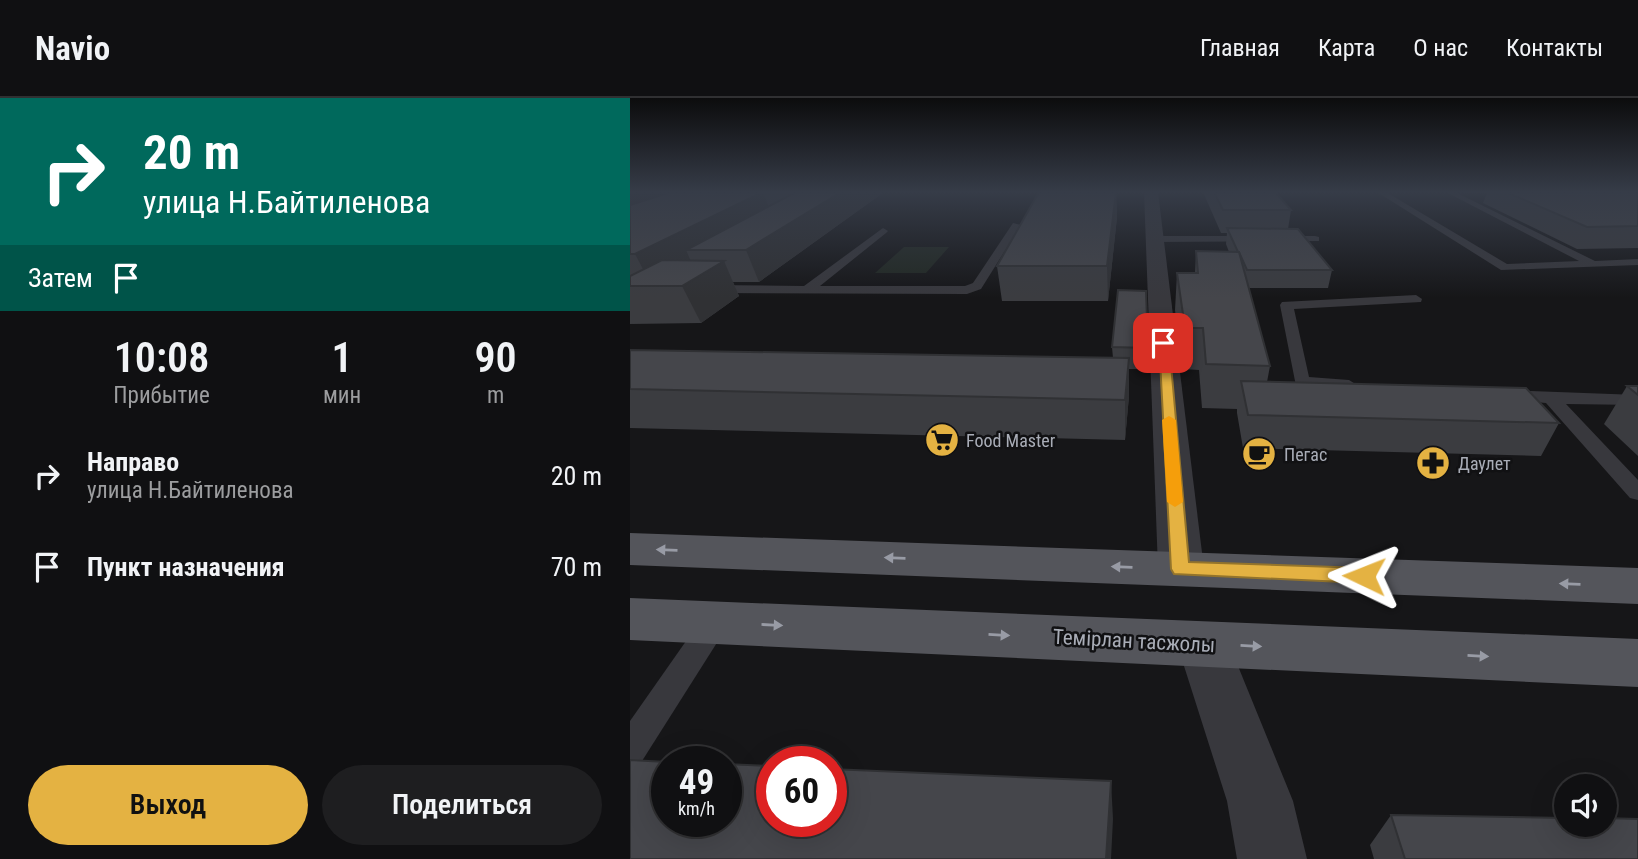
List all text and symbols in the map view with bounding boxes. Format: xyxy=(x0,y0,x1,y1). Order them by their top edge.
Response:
text: Navio xyxy=(35,29,110,68)
text: Главная xyxy=(1200,34,1280,62)
text: Карта xyxy=(1318,34,1375,62)
text: О нас xyxy=(1413,34,1468,62)
text: Контакты xyxy=(1506,34,1603,62)
text: 20 m xyxy=(143,124,240,181)
icon: right xyxy=(28,126,119,217)
text: улица Н.Байтиленова xyxy=(143,183,430,221)
icon: arrive xyxy=(107,259,145,297)
text: Затем xyxy=(28,263,93,293)
pin xyxy=(1133,313,1193,373)
icon: arrive xyxy=(1144,324,1182,362)
text: 10:08 xyxy=(114,333,209,382)
text: 1 xyxy=(332,333,353,382)
text: 90 xyxy=(474,333,517,382)
text: Прибытие xyxy=(113,382,210,409)
text: мин xyxy=(323,382,361,409)
text: m xyxy=(487,382,504,409)
supermarket icon: Food Master xyxy=(923,421,961,459)
place label: Food Master xyxy=(966,430,1056,451)
cafe icon: Пегас xyxy=(1240,435,1278,473)
place label: Пегас xyxy=(1284,444,1327,465)
pharmacy icon: Даулет xyxy=(1414,444,1452,482)
text: Направо xyxy=(87,447,179,477)
place label: Даулет xyxy=(1458,453,1511,474)
icon: right xyxy=(28,457,66,495)
text: 20 m xyxy=(551,461,602,491)
text: улица Н.Байтиленова xyxy=(87,477,293,504)
position arrow xyxy=(1327,539,1401,613)
one-way arrow xyxy=(656,544,678,555)
icon: arrive xyxy=(28,548,66,586)
text: Пункт назначения xyxy=(87,552,285,582)
text: 70 m xyxy=(551,552,602,582)
one-way arrow xyxy=(884,553,906,564)
one-way arrow xyxy=(1111,561,1133,572)
one-way arrow xyxy=(1559,578,1581,589)
one-way arrow xyxy=(761,619,783,630)
street label: Темірлан тасжолы xyxy=(1052,625,1216,657)
one-way arrow xyxy=(988,629,1010,640)
one-way arrow xyxy=(1240,640,1262,651)
one-way arrow xyxy=(1467,651,1489,662)
speed limit sign: 60 xyxy=(756,746,847,837)
text: 49 xyxy=(679,762,714,803)
button: Выход xyxy=(28,765,308,845)
button: Поделиться xyxy=(322,765,602,845)
map controls xyxy=(1554,774,1617,837)
button: sound xyxy=(1554,774,1617,837)
text: km/h xyxy=(678,798,715,819)

